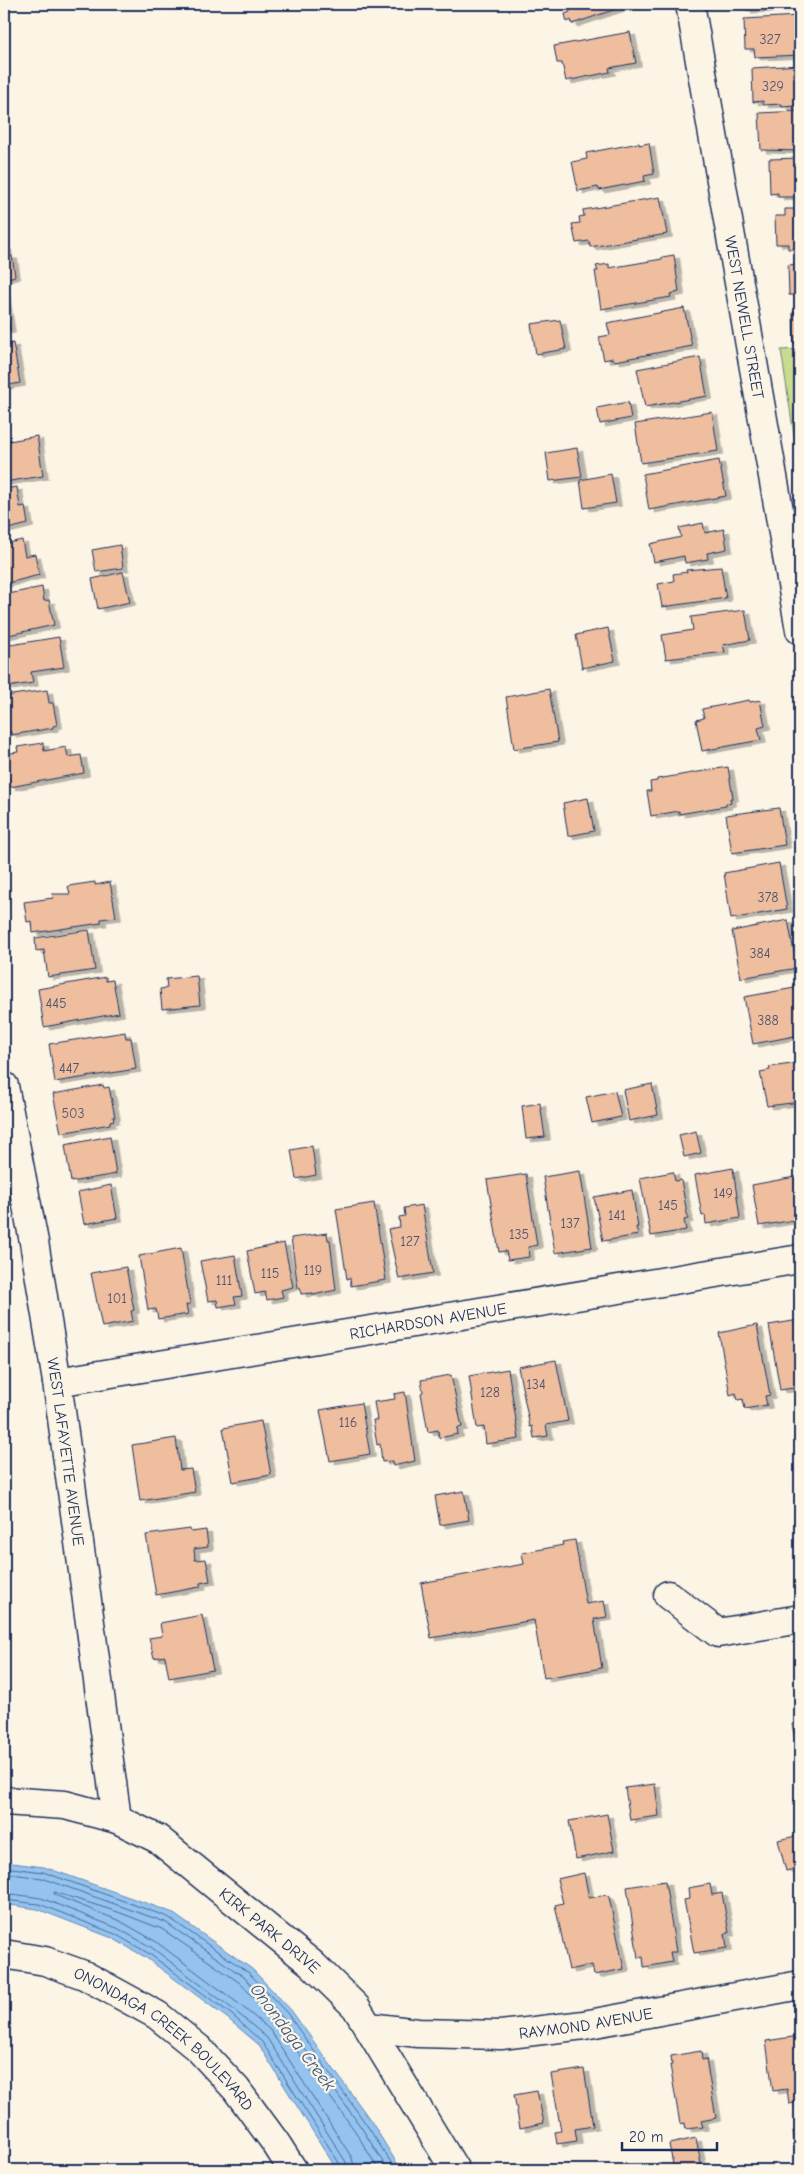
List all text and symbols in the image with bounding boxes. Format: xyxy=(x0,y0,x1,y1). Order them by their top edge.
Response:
house number: 327 xyxy=(760,31,781,48)
house number: 329 xyxy=(762,78,784,95)
street label: WEST NEWELL STREET xyxy=(721,234,767,401)
house number: 378 xyxy=(758,889,778,906)
house number: 384 xyxy=(749,945,771,962)
house number: 445 xyxy=(45,995,67,1012)
house number: 388 xyxy=(757,1012,779,1029)
house number: 447 xyxy=(59,1060,79,1077)
house number: 503 xyxy=(61,1105,85,1122)
house number: 149 xyxy=(713,1185,733,1202)
house number: 145 xyxy=(658,1197,678,1214)
house number: 141 xyxy=(608,1207,626,1224)
house number: 137 xyxy=(560,1215,580,1232)
house number: 135 xyxy=(509,1226,529,1243)
house number: 127 xyxy=(400,1233,420,1250)
house number: 119 xyxy=(304,1262,322,1279)
house number: 115 xyxy=(261,1265,279,1282)
house number: 111 xyxy=(216,1272,232,1289)
house number: 101 xyxy=(107,1290,127,1307)
street label: RICHARDSON AVENUE xyxy=(348,1300,508,1343)
street label: WEST LAFAYETTE AVENUE xyxy=(43,1356,87,1547)
house number: 134 xyxy=(526,1376,546,1393)
house number: 128 xyxy=(480,1384,500,1401)
house number: 116 xyxy=(339,1414,357,1431)
street label: KIRK PARK DRIVE xyxy=(215,1884,324,1977)
street label: ONONDAGA CREEK BOULEVARD xyxy=(71,1964,257,2114)
water label: Onondaga Creek xyxy=(245,1980,340,2095)
street label: RAYMOND AVENUE xyxy=(518,2004,655,2043)
scale bar xyxy=(622,2119,716,2151)
text: 20 m xyxy=(629,2128,663,2146)

